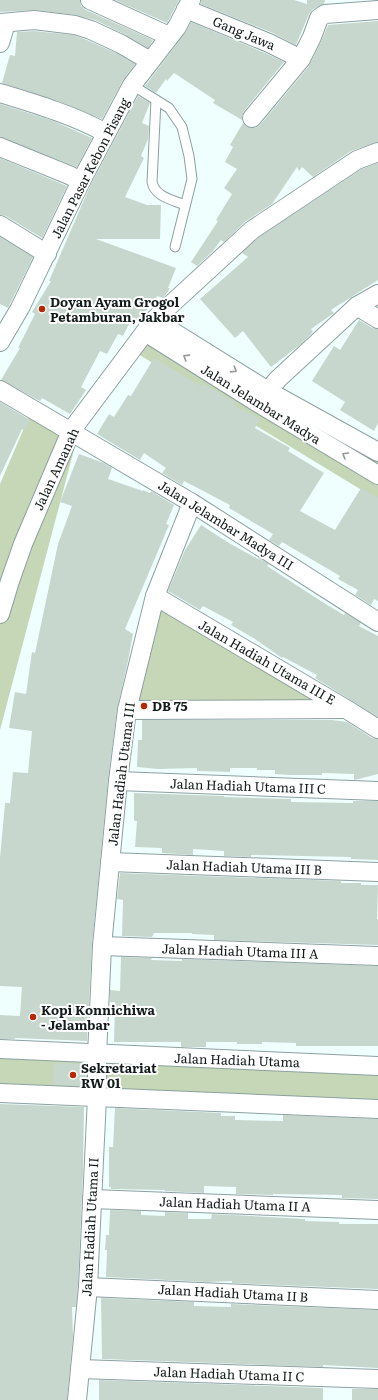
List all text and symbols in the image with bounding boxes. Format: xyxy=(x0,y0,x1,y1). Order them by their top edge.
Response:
street label: Gang Jawa xyxy=(210,11,278,54)
street label: Jalan Pasar Kebon Pisang xyxy=(46,93,134,241)
place label: Doyan Ayam Grogol Petamburan, Jakbar xyxy=(50,292,185,326)
marker: Doyan Ayam Grogol Petamburan, Jakbar xyxy=(37,304,47,314)
one-way arrow xyxy=(183,355,190,362)
street label: Jalan Jelambar Madya xyxy=(198,359,325,448)
one-way arrow xyxy=(230,365,237,372)
street label: Jalan Amanah xyxy=(28,424,83,513)
one-way arrow xyxy=(342,452,349,459)
street label: Jalan Jelambar Madya III xyxy=(155,475,298,574)
street label: Jalan Hadiah Utama III E xyxy=(195,614,339,709)
place label: DB 75 xyxy=(152,696,188,715)
street label: Jalan Hadiah Utama III xyxy=(102,701,139,847)
marker: DB 75 xyxy=(139,701,149,711)
street label: Jalan Hadiah Utama III C xyxy=(170,773,326,798)
street label: Jalan Hadiah Utama III B xyxy=(166,854,323,879)
street label: Jalan Hadiah Utama III A xyxy=(161,938,319,963)
place label: Kopi Konnichiwa - Jelambar xyxy=(41,1000,156,1034)
marker: Kopi Konnichiwa - Jelambar xyxy=(28,1012,38,1022)
street label: Jalan Hadiah Utama xyxy=(174,1048,300,1071)
place label: Sekretariat RW 01 xyxy=(81,1058,157,1092)
marker: Sekretariat RW 01 xyxy=(68,1070,78,1080)
street label: Jalan Hadiah Utama II xyxy=(76,1157,103,1297)
street label: Jalan Hadiah Utama II A xyxy=(159,1191,312,1216)
street label: Jalan Hadiah Utama II B xyxy=(157,1279,309,1306)
street label: Jalan Hadiah Utama II C xyxy=(153,1361,305,1386)

